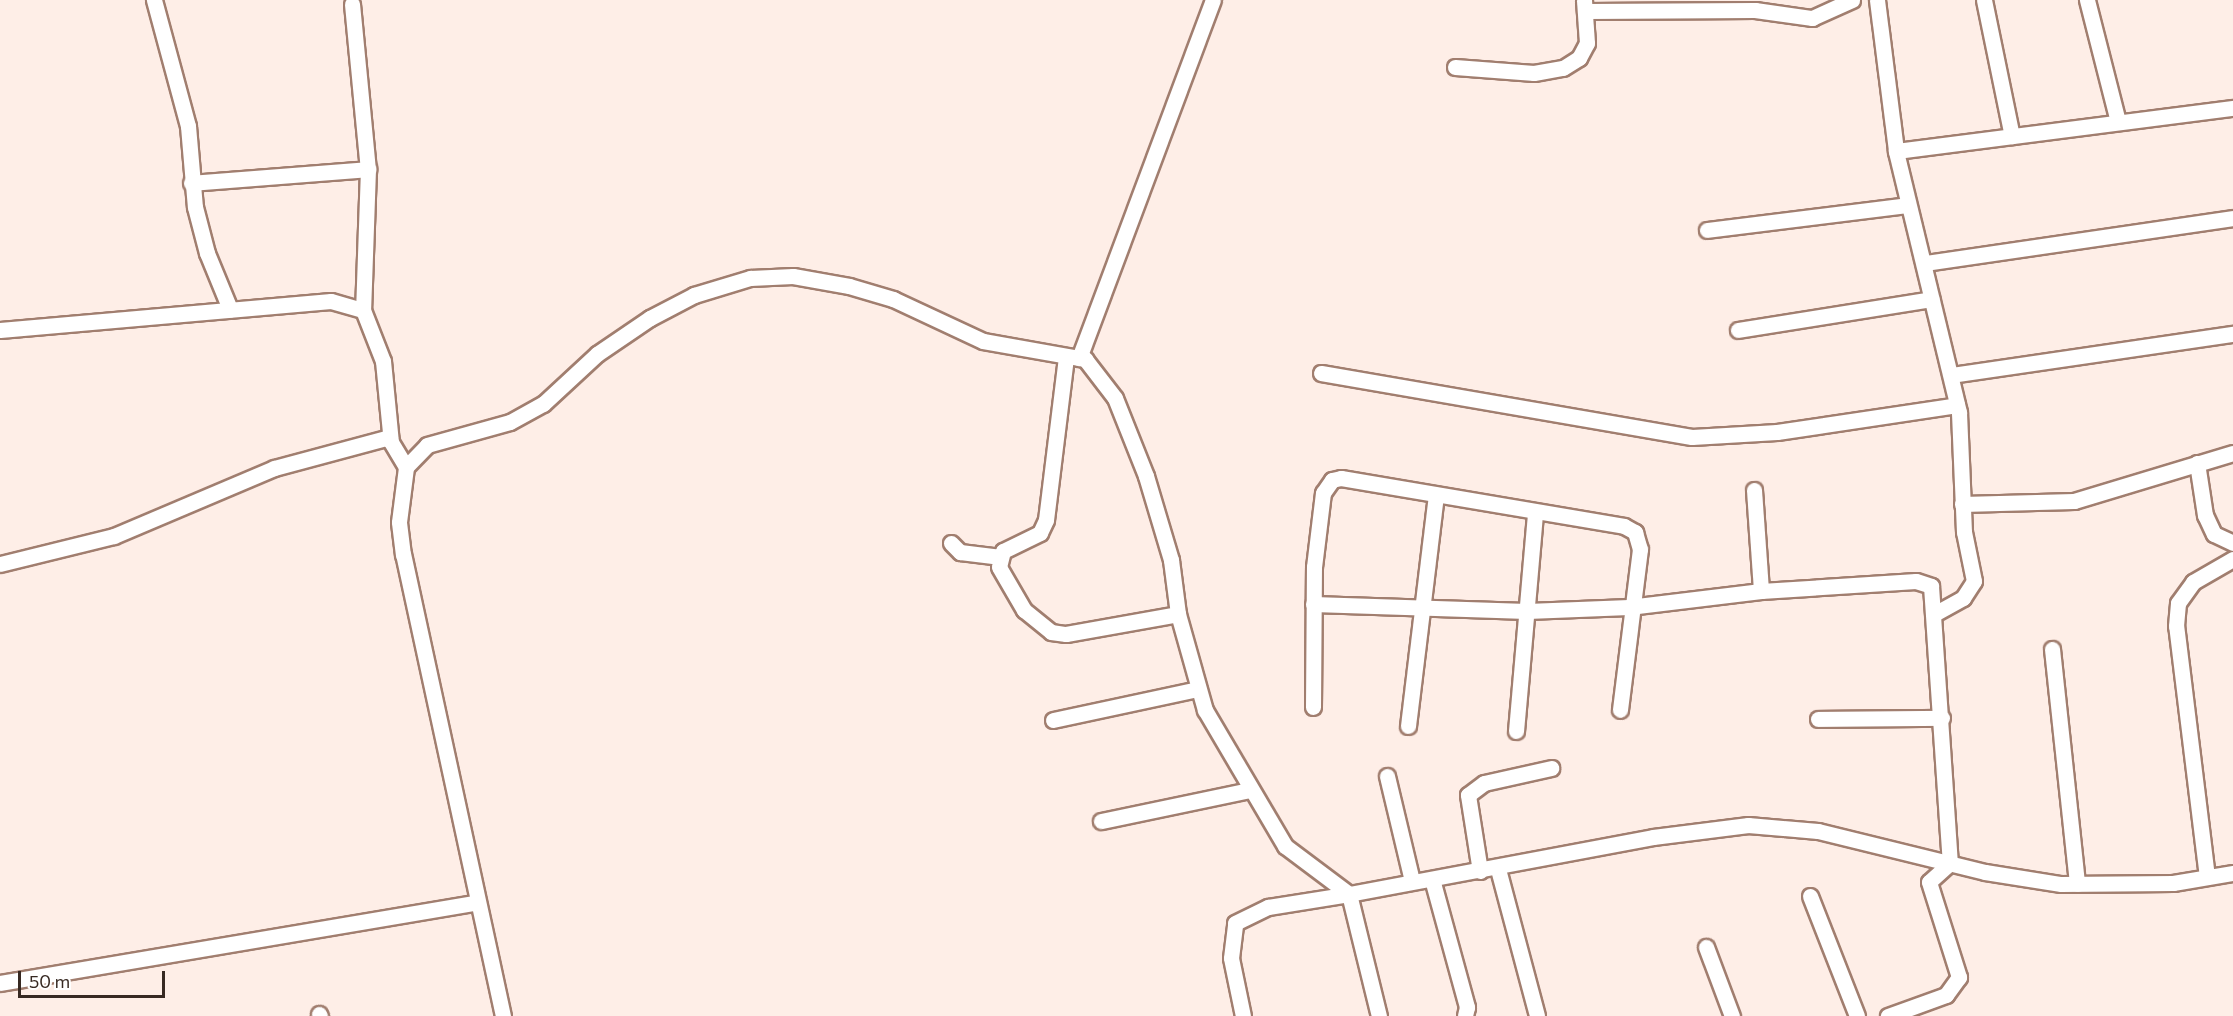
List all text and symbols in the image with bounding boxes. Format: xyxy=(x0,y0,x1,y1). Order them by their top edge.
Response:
scale bar xyxy=(21,959,168,997)
text: 50 m xyxy=(29,970,70,992)

